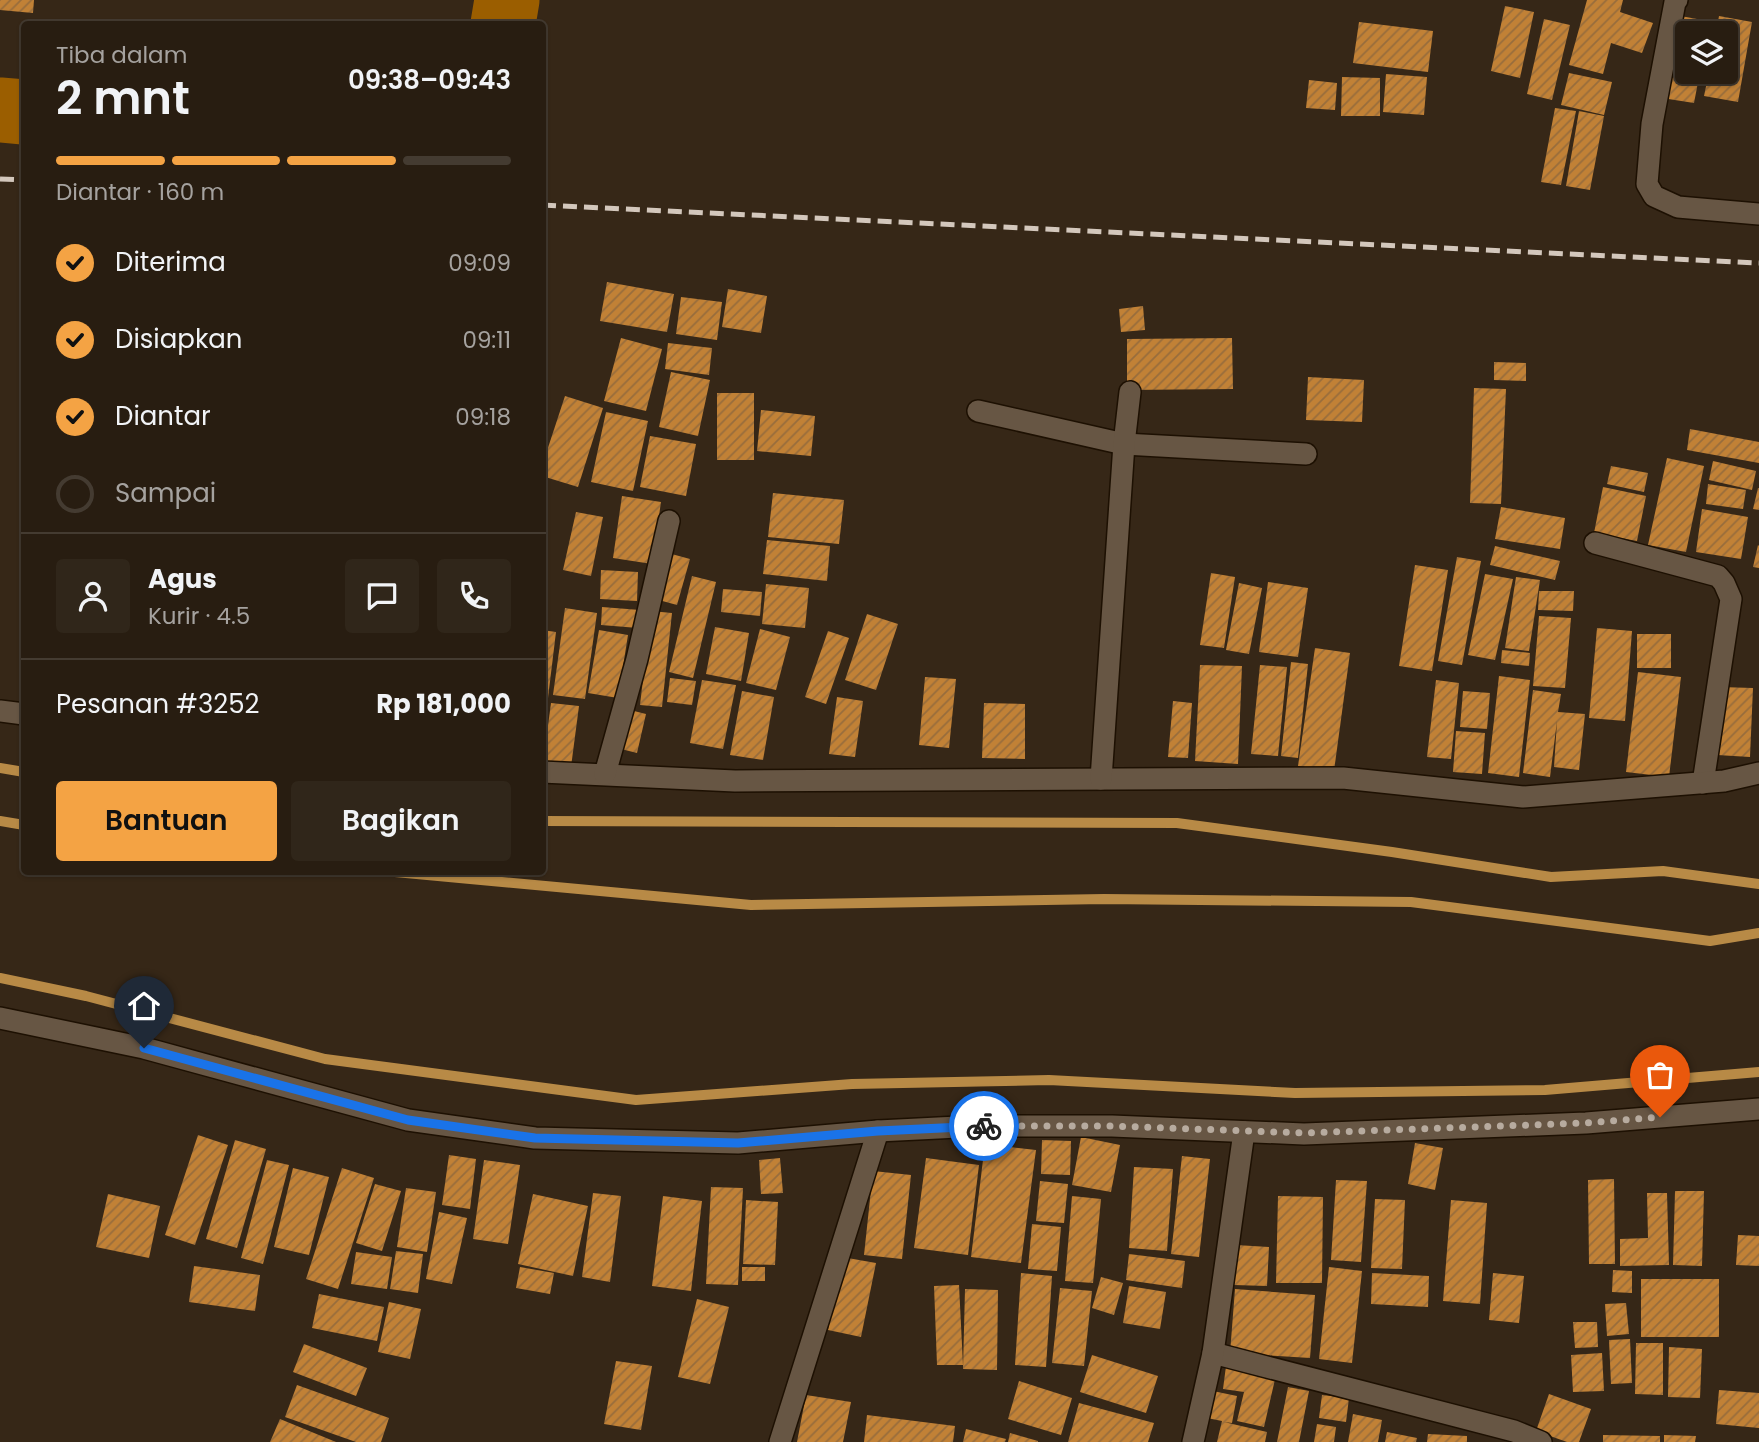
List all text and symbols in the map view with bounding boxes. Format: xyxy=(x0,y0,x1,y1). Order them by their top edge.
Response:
map controls xyxy=(1675,21,1738,84)
button: layers xyxy=(1675,21,1738,84)
text: Tiba dalam xyxy=(56,39,187,71)
text: 09:38–09:43 xyxy=(348,62,511,98)
text: 2 mnt xyxy=(56,66,190,130)
text: Diantar · 160 m xyxy=(56,176,224,208)
icon: check xyxy=(56,244,94,282)
text: Diterima xyxy=(115,244,226,280)
text: 09:09 xyxy=(448,247,511,279)
icon: check xyxy=(56,321,94,359)
text: Disiapkan xyxy=(115,321,243,357)
text: 09:11 xyxy=(462,324,511,356)
icon: check xyxy=(56,398,94,436)
text: Diantar xyxy=(115,398,211,434)
text: 09:18 xyxy=(455,401,511,433)
text: Sampai xyxy=(115,475,216,511)
button: person xyxy=(56,559,130,633)
button: chat xyxy=(345,559,419,633)
button: phone xyxy=(437,559,511,633)
text: Agus xyxy=(148,561,217,597)
text: Kurir · 4.5 xyxy=(148,600,250,632)
text: Pesanan #3252 xyxy=(56,686,260,722)
text: Rp 181,000 xyxy=(376,686,511,722)
button: Bantuan xyxy=(56,781,277,861)
button: Bagikan xyxy=(291,781,511,861)
pin xyxy=(114,976,174,1048)
icon: home xyxy=(125,987,163,1025)
pin xyxy=(1630,1045,1690,1117)
icon: bag xyxy=(1641,1056,1679,1094)
courier xyxy=(949,1091,1019,1161)
icon: bike xyxy=(965,1107,1003,1145)

